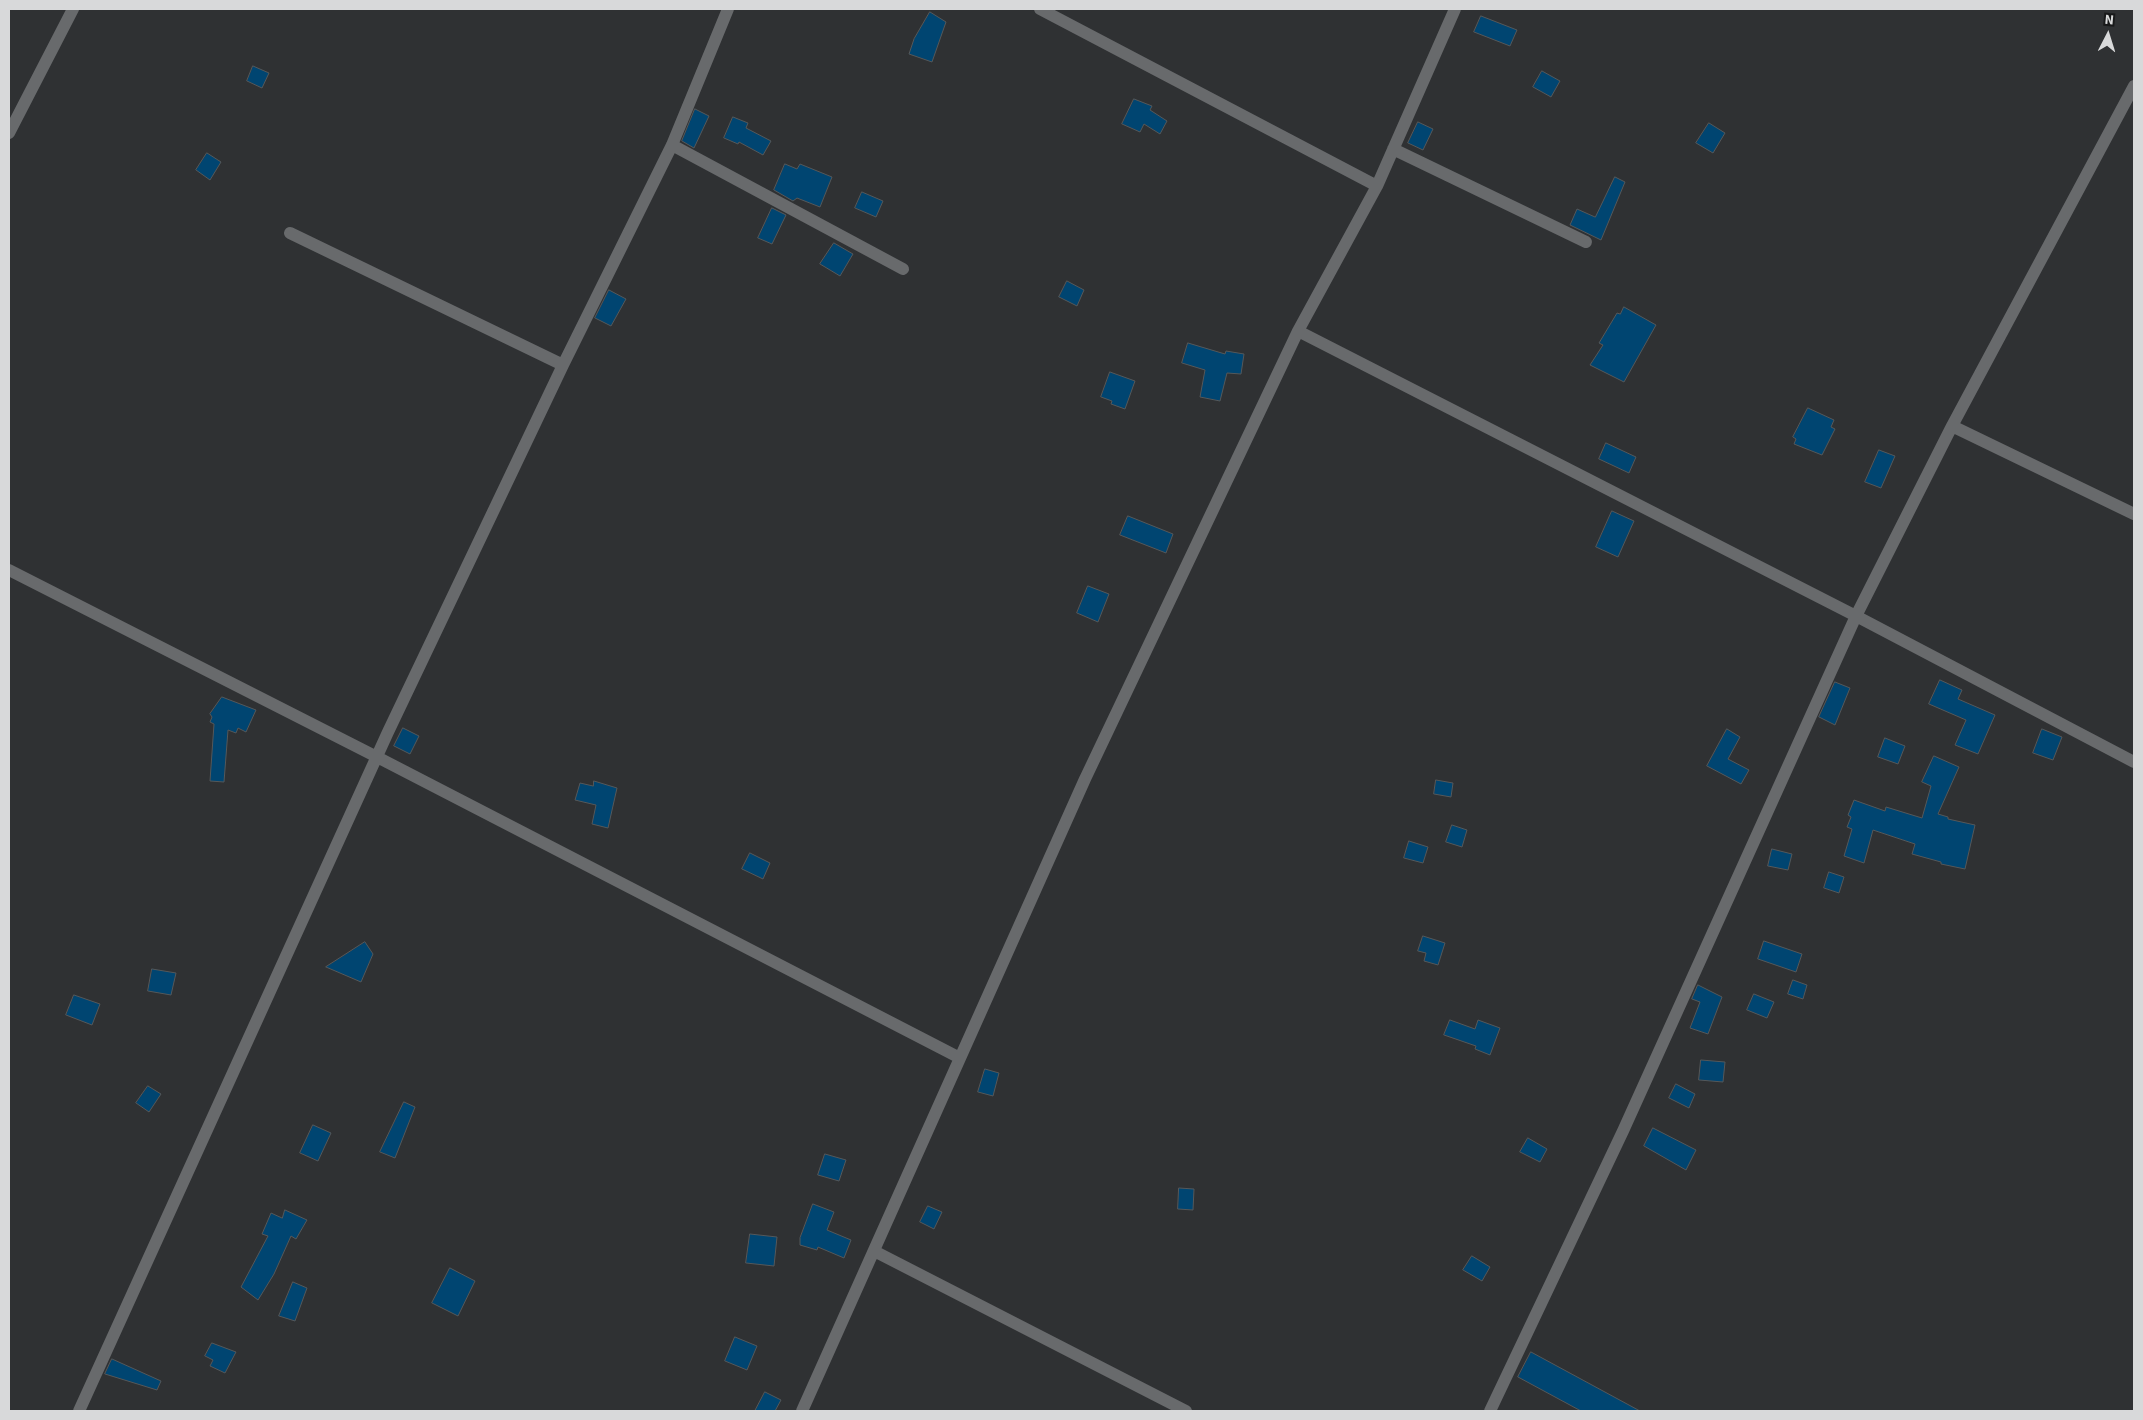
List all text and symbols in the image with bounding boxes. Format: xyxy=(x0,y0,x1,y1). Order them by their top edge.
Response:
north arrow xyxy=(2083,10,2133,60)
text: N xyxy=(2104,10,2115,30)

